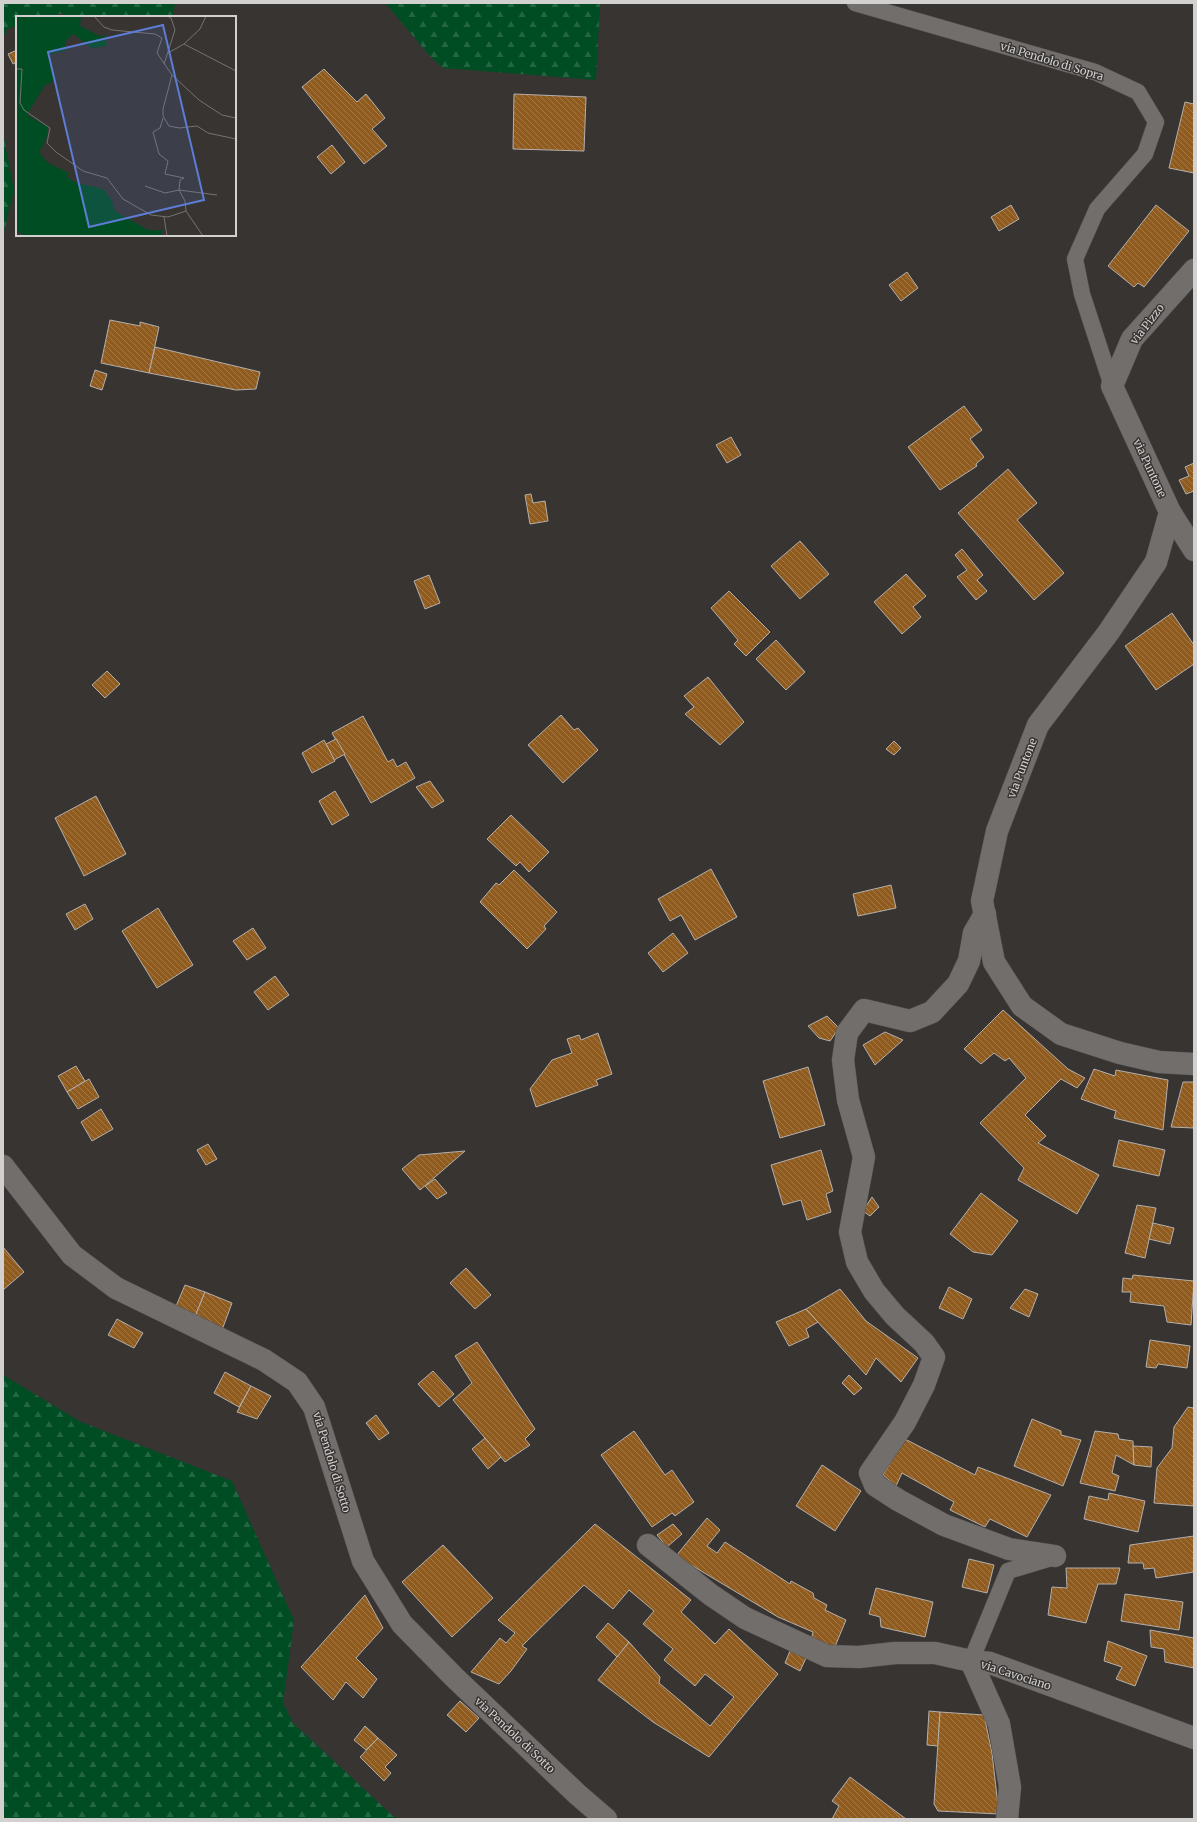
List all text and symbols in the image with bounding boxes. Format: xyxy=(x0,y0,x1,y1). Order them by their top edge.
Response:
inset map xyxy=(16,16,236,236)
street label: via Pendolo di Sopra xyxy=(998,38,1105,83)
street label: via Pizzo xyxy=(1126,301,1167,348)
street label: via Puntone xyxy=(1130,436,1170,500)
street label: via Puntone xyxy=(1004,736,1040,801)
street label: via Pendolo di Sotto xyxy=(310,1409,354,1515)
street label: via Cavociano xyxy=(978,1657,1053,1693)
street label: via Pendolo di Sotto xyxy=(471,1694,558,1776)

